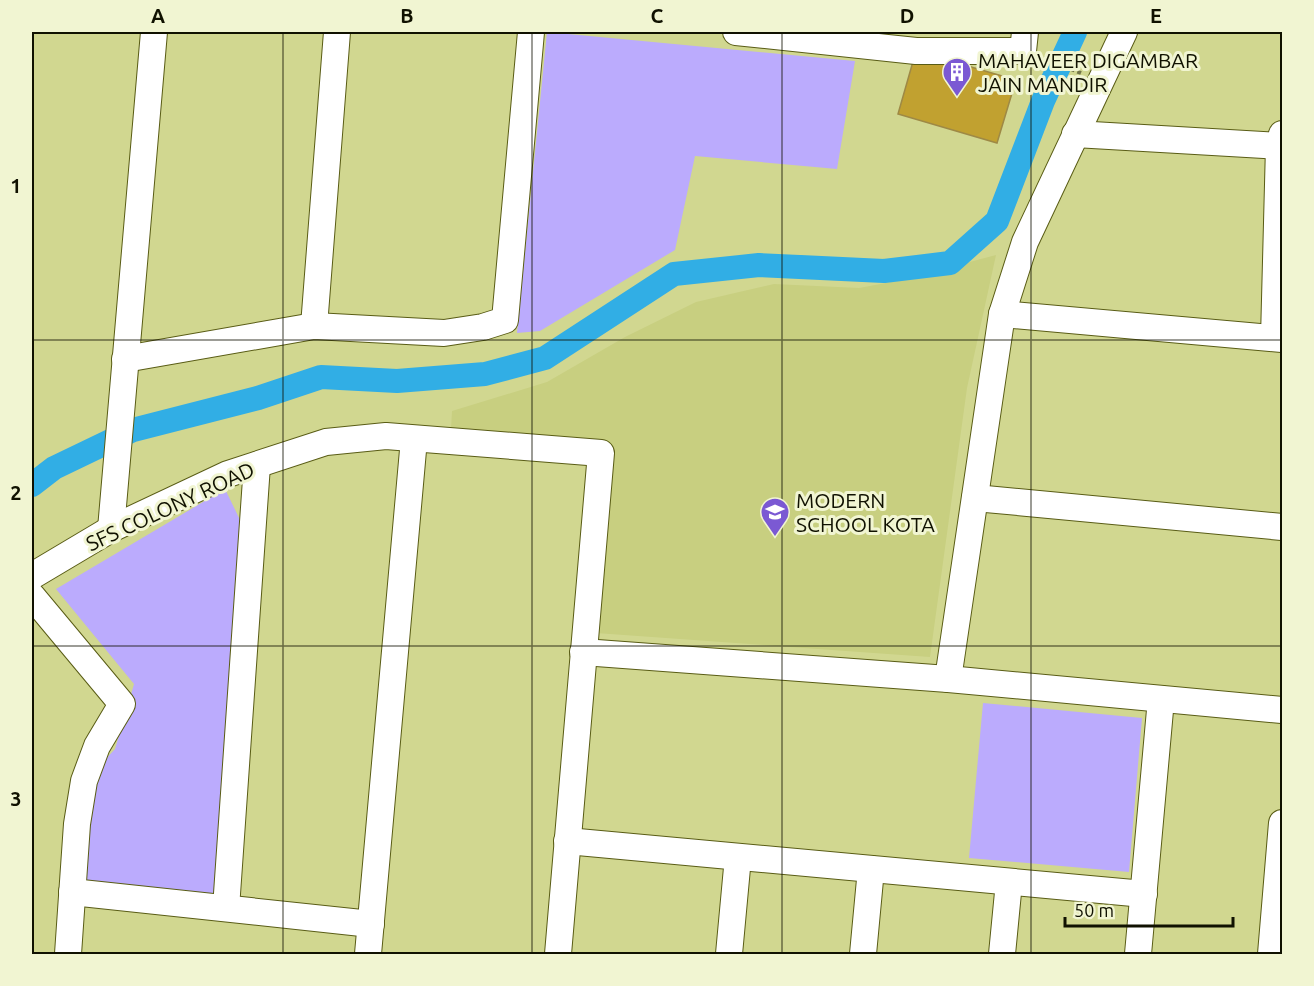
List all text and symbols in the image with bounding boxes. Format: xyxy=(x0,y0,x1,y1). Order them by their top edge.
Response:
text: A xyxy=(151,4,165,27)
text: B xyxy=(400,4,414,27)
text: C xyxy=(651,4,664,27)
text: D xyxy=(900,4,914,27)
text: E xyxy=(1150,4,1162,27)
place label: MAHAVEER DIGAMBAR JAIN MANDIR xyxy=(978,48,1198,96)
building icon: MAHAVEER DIGAMBAR JAIN MANDIR xyxy=(941,56,973,98)
text: 1 xyxy=(10,174,22,197)
street label: SFS COLONY ROAD xyxy=(82,457,258,555)
text: 2 xyxy=(10,481,22,504)
place label: MODERN SCHOOL KOTA xyxy=(796,488,935,536)
school or university icon: MODERN SCHOOL KOTA xyxy=(759,496,791,538)
text: 3 xyxy=(10,787,22,810)
scale bar xyxy=(1065,890,1233,928)
text: 50 m xyxy=(1074,900,1114,920)

